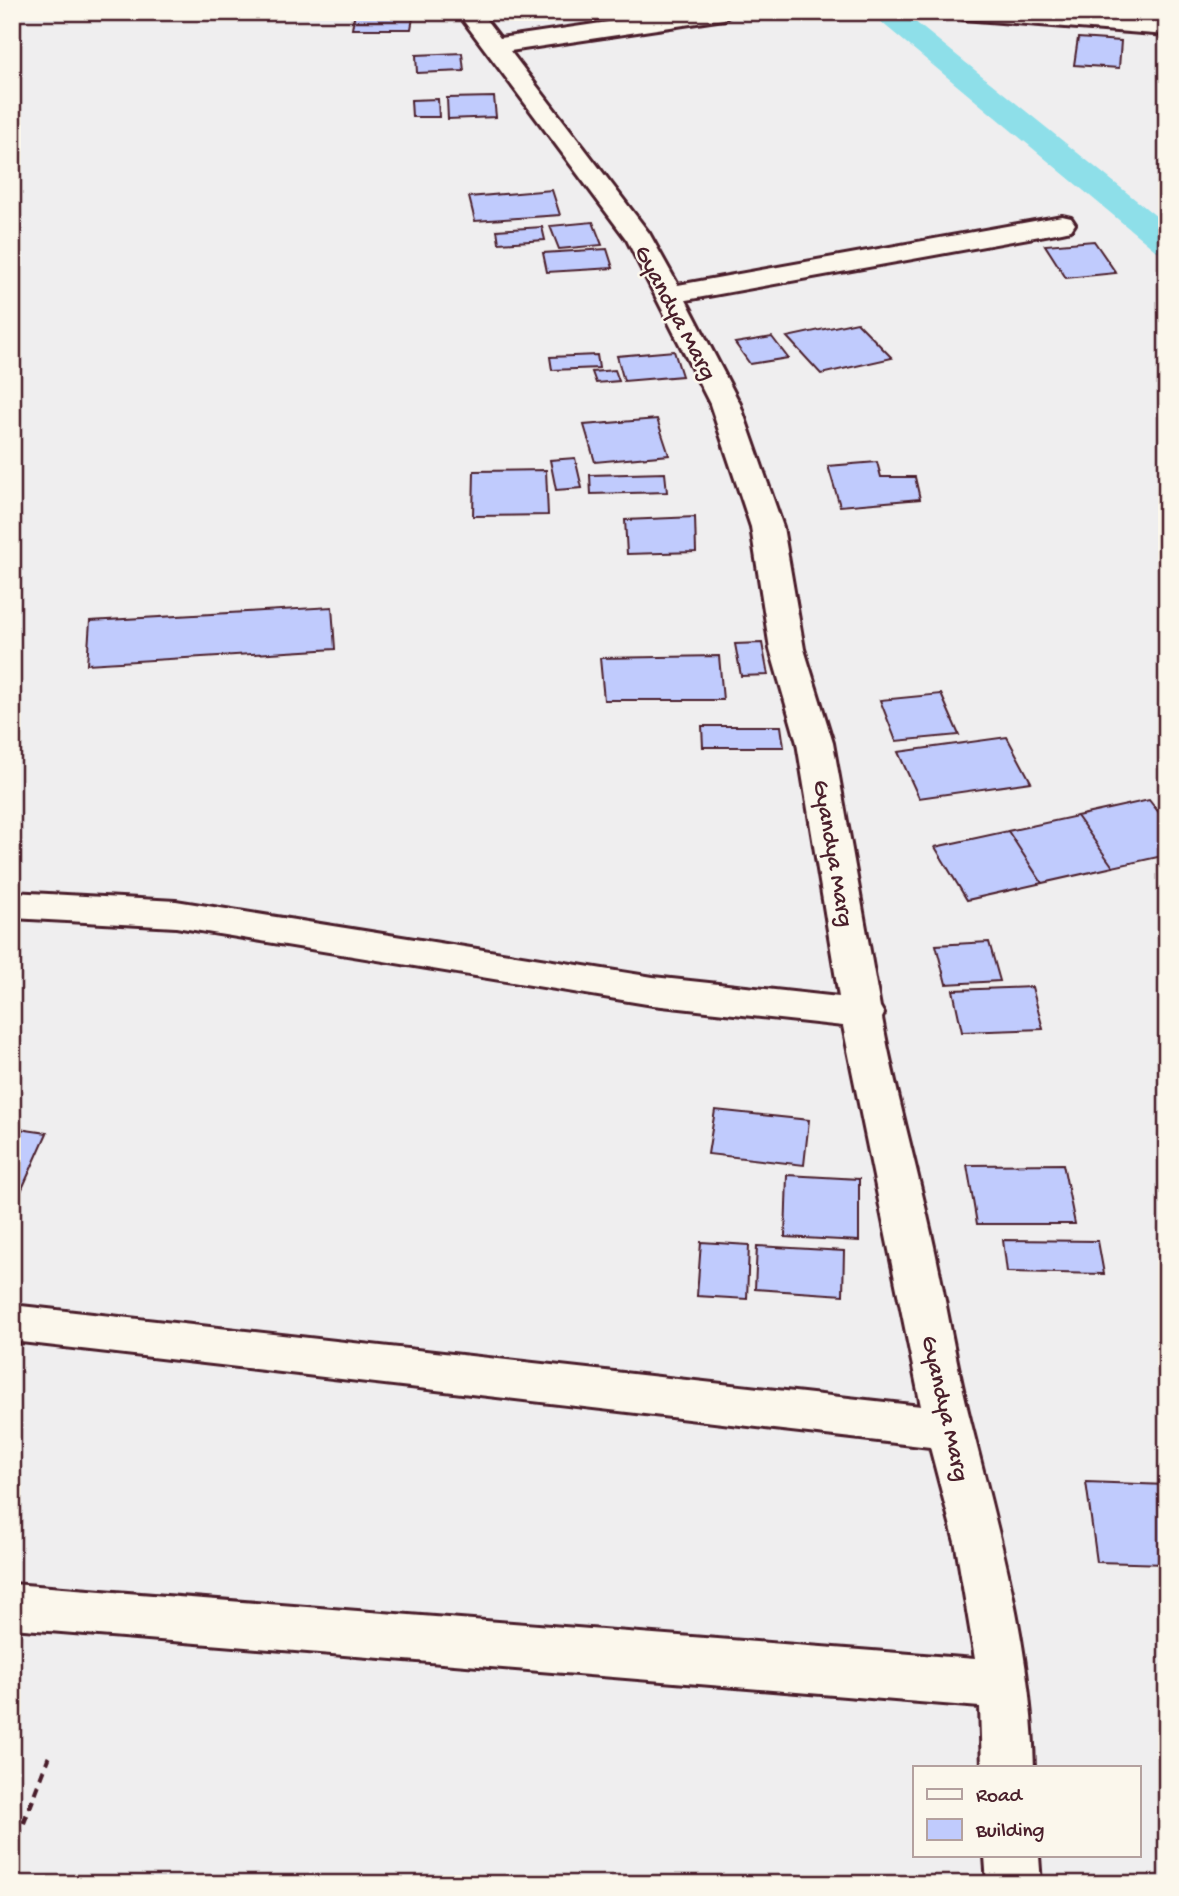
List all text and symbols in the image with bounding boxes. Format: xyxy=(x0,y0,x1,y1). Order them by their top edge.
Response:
street label: Gyandya Marg xyxy=(626,241,722,386)
street label: Gyandya Marg xyxy=(804,778,859,929)
street label: Gyandya Marg xyxy=(913,1333,974,1484)
legend xyxy=(913,1766,1140,1857)
text: Road xyxy=(976,1785,1024,1810)
text: Building xyxy=(975,1820,1045,1845)

